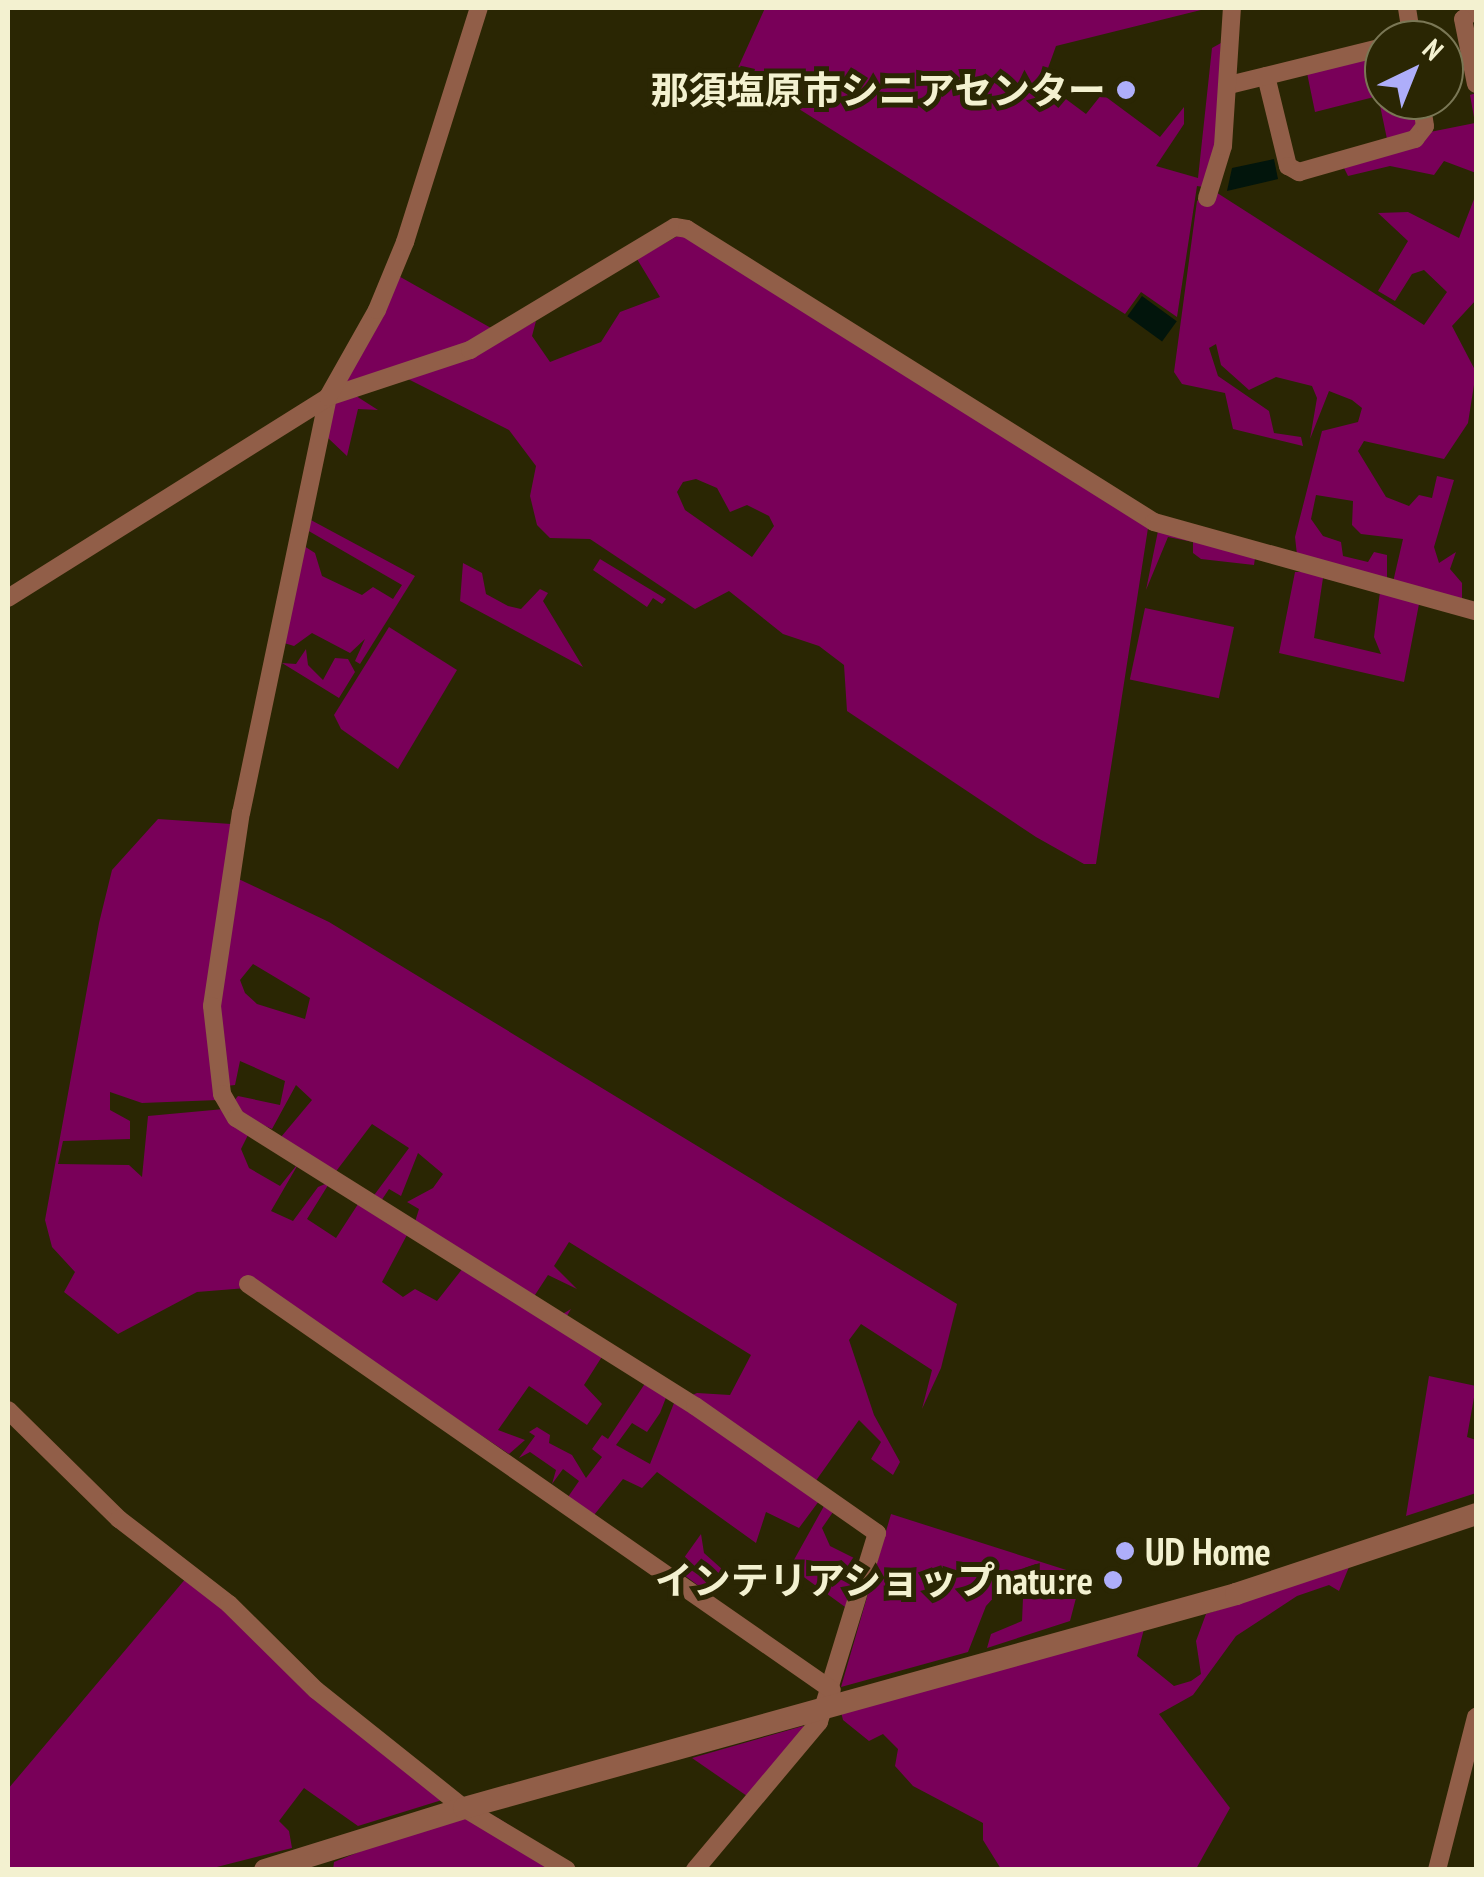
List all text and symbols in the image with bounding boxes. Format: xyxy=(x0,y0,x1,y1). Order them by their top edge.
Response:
north arrow xyxy=(1364,20,1464,120)
text: N xyxy=(1415,30,1452,68)
place label: 那須塩原市シニアセンター xyxy=(650,67,1106,113)
marker: 那須塩原市シニアセンター xyxy=(1115,79,1137,101)
place label: UD Home xyxy=(1145,1528,1271,1574)
marker: UD Home xyxy=(1114,1540,1136,1562)
place label: インテリアショップnatu:re xyxy=(653,1557,1093,1603)
marker: インテリアショップnatu:re xyxy=(1102,1569,1124,1591)

